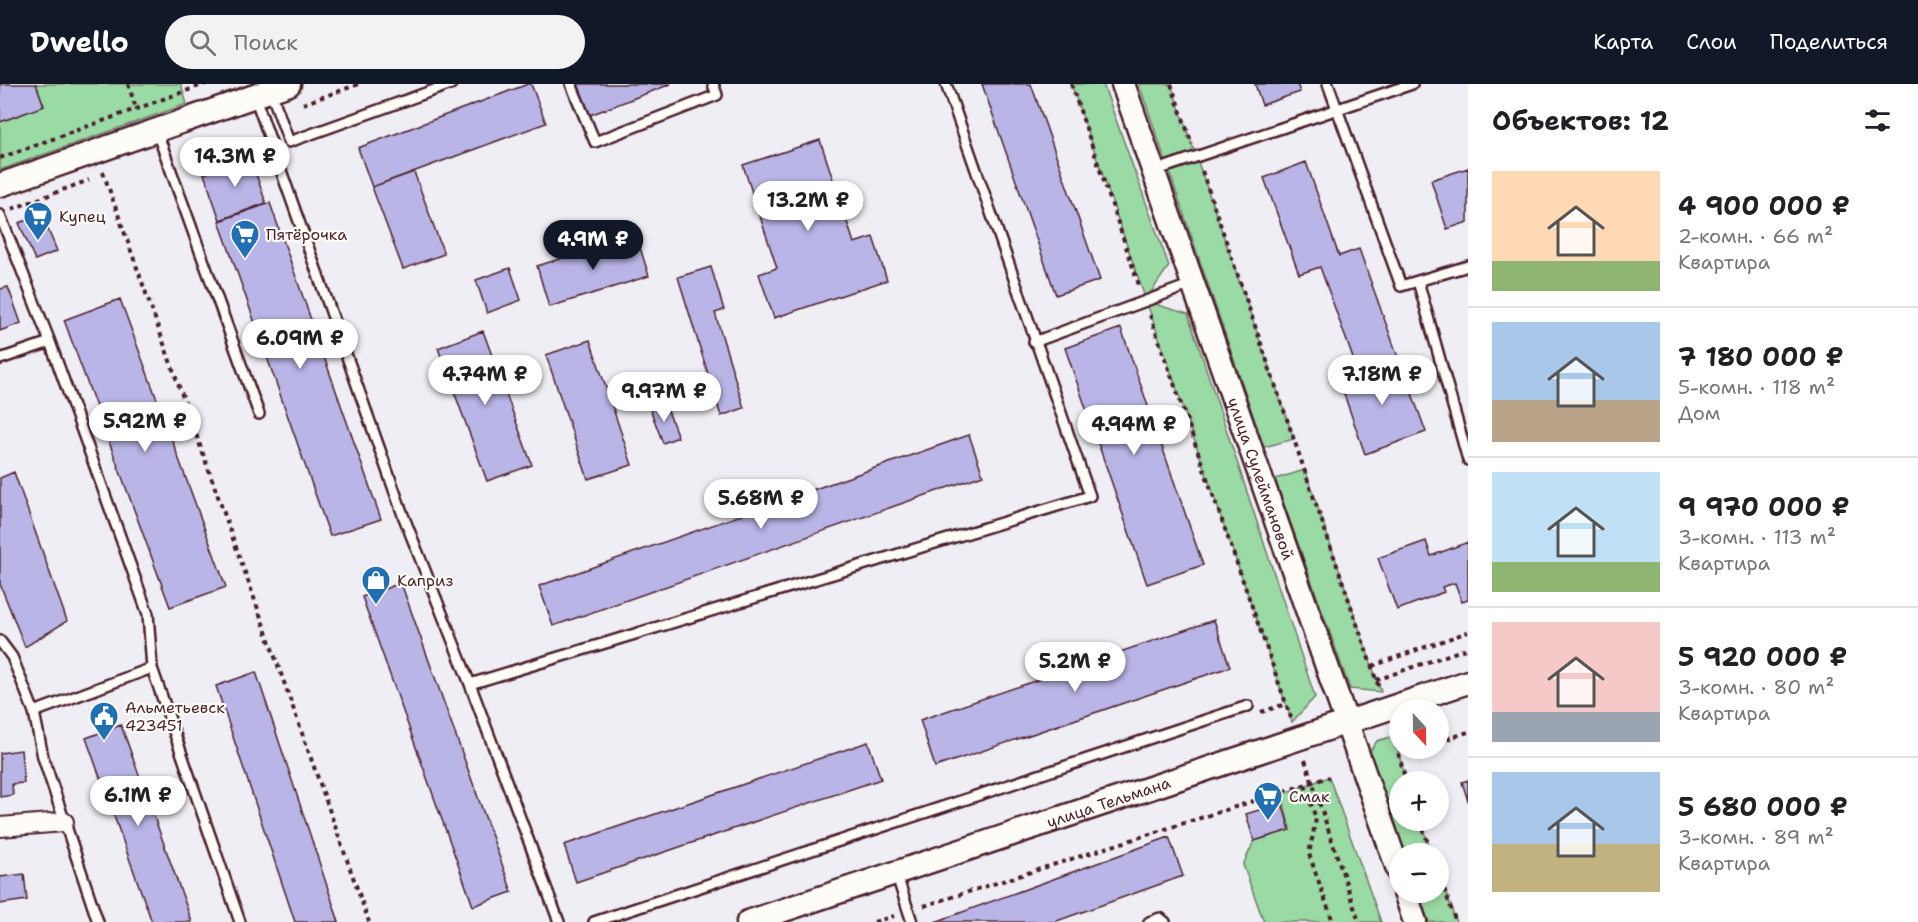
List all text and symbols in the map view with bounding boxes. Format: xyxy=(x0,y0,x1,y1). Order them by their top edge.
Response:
search box xyxy=(165,15,585,69)
text: Dwello xyxy=(30,23,129,61)
icon: search xyxy=(186,26,219,59)
text: Поиск xyxy=(234,28,298,57)
text: Карта xyxy=(1593,28,1653,56)
text: Слои xyxy=(1686,28,1737,56)
text: Поделиться xyxy=(1770,28,1888,56)
text: Объектов: 12 xyxy=(1492,103,1669,138)
icon: filters xyxy=(1861,104,1894,137)
pin: 14.3M ₽ xyxy=(180,137,290,188)
text: 14.3M ₽ xyxy=(194,143,276,169)
pin: 13.2M ₽ xyxy=(753,181,863,232)
text: 13.2M ₽ xyxy=(767,187,849,213)
text: 4 900 000 ₽ xyxy=(1678,188,1850,223)
icon: home xyxy=(1540,195,1612,267)
supermarket icon: Купец xyxy=(22,200,54,242)
place label: Купец xyxy=(59,206,106,227)
supermarket icon: Пятёрочка xyxy=(229,218,261,260)
pin: 4.9M ₽ xyxy=(544,220,642,271)
text: 2-комн. · 66 m² xyxy=(1678,223,1833,249)
place label: Пятёрочка xyxy=(266,224,347,245)
text: 4.9M ₽ xyxy=(557,226,629,252)
text: Квартира xyxy=(1678,249,1770,275)
pin: 6.09M ₽ xyxy=(245,319,355,370)
text: 6.09M ₽ xyxy=(256,325,344,351)
text: 7 180 000 ₽ xyxy=(1678,339,1844,374)
icon: home xyxy=(1540,346,1612,418)
pin: 4.74M ₽ xyxy=(430,355,540,406)
pin: 7.18M ₽ xyxy=(1327,355,1437,406)
text: 4.74M ₽ xyxy=(442,361,528,387)
text: 7.18M ₽ xyxy=(1342,361,1422,387)
pin: 9.97M ₽ xyxy=(609,372,719,423)
text: 5-комн. · 118 m² xyxy=(1678,374,1835,400)
text: 9.97M ₽ xyxy=(621,378,707,404)
street label: улица Сулеймановой xyxy=(1223,395,1299,563)
text: Дом xyxy=(1678,400,1720,426)
pin: 5.92M ₽ xyxy=(90,402,200,453)
pin: 4.94M ₽ xyxy=(1079,405,1189,456)
text: 5.92M ₽ xyxy=(103,408,187,434)
text: 4.94M ₽ xyxy=(1091,411,1177,437)
pin: 5.68M ₽ xyxy=(706,479,816,530)
text: 5.68M ₽ xyxy=(718,485,804,511)
text: 9 970 000 ₽ xyxy=(1678,489,1850,524)
icon: home xyxy=(1540,496,1612,568)
text: 3-комн. · 113 m² xyxy=(1678,524,1836,550)
text: Квартира xyxy=(1678,550,1770,576)
shop icon: Каприз xyxy=(360,564,392,606)
place label: Каприз xyxy=(397,570,453,591)
text: 5 920 000 ₽ xyxy=(1678,639,1847,674)
pin: 5.2M ₽ xyxy=(1026,642,1124,693)
icon: home xyxy=(1540,646,1612,718)
text: 5.2M ₽ xyxy=(1039,648,1111,674)
text: 3-комн. · 80 m² xyxy=(1678,674,1834,700)
place label: Альметьевск 423451 xyxy=(125,697,225,736)
north arrow xyxy=(1389,699,1449,759)
map controls xyxy=(1389,699,1449,903)
public building icon: Альметьевск 423451 xyxy=(88,700,120,742)
text: Квартира xyxy=(1678,700,1770,726)
street label: улица Тельмана xyxy=(1044,771,1173,832)
button: + xyxy=(1389,771,1449,831)
pin: 6.1M ₽ xyxy=(89,776,187,827)
supermarket icon: Смак xyxy=(1252,780,1284,822)
text: 6.1M ₽ xyxy=(104,782,172,808)
place label: Смак xyxy=(1289,786,1330,807)
text: 5 680 000 ₽ xyxy=(1678,789,1848,824)
icon: home xyxy=(1540,796,1612,868)
text: 3-комн. · 89 m² xyxy=(1678,824,1834,850)
button: − xyxy=(1389,843,1449,903)
text: Квартира xyxy=(1678,850,1770,876)

